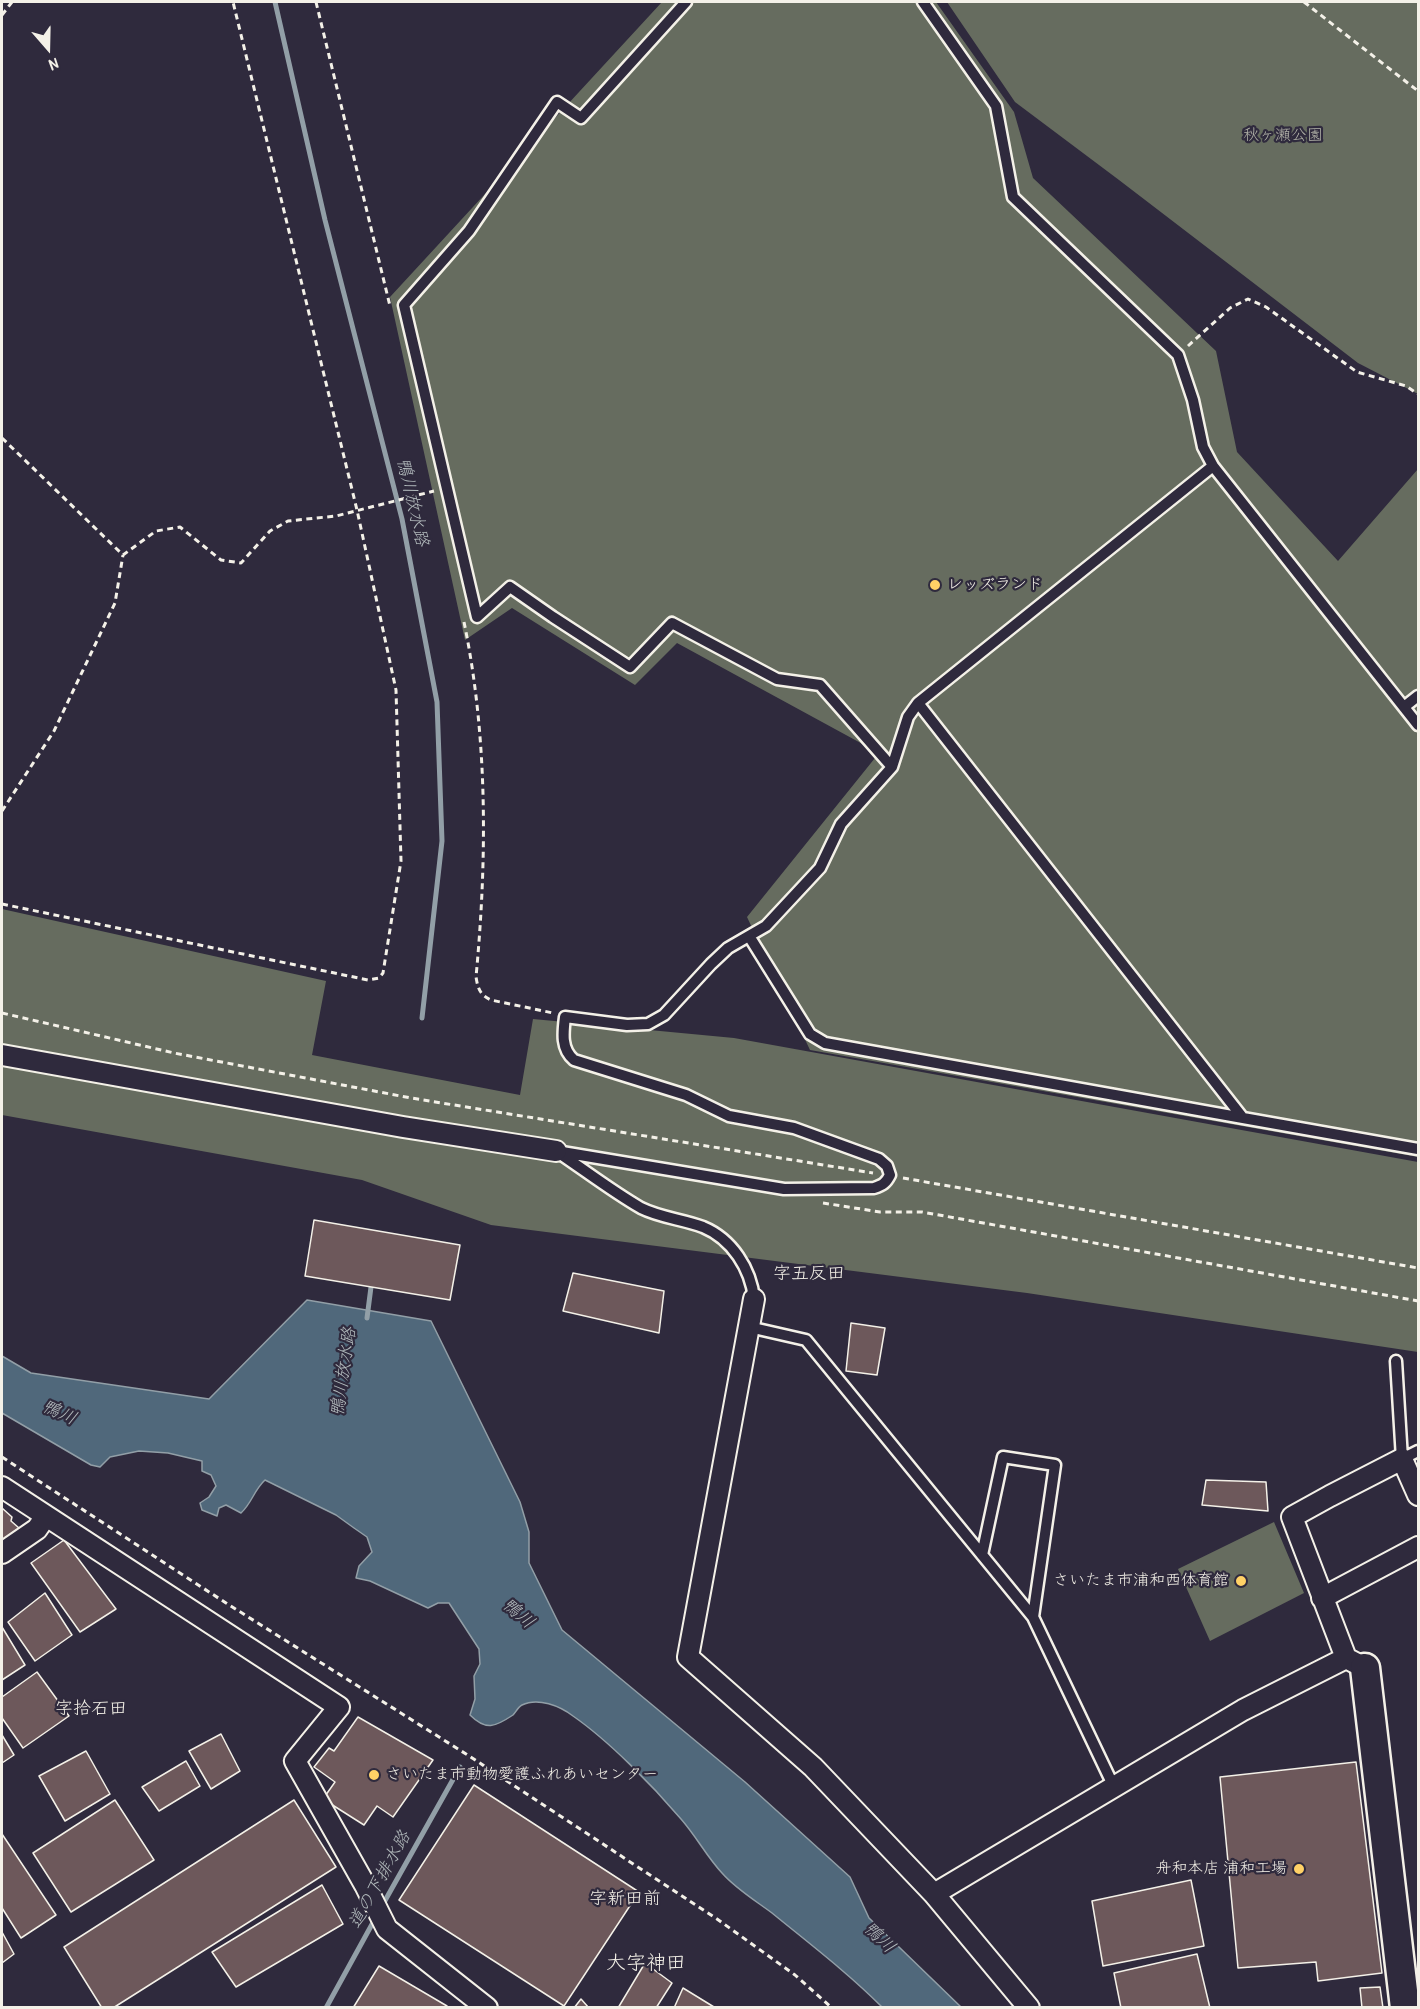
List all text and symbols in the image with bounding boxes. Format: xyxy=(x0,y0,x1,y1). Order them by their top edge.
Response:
north arrow xyxy=(18,18,78,78)
text: N xyxy=(46,53,62,77)
park label: 秋ヶ瀬公園 xyxy=(1243,126,1323,146)
water label: 鴨川放水路 xyxy=(391,456,433,548)
place label: レッズランド xyxy=(947,575,1043,595)
marker: レッズランド xyxy=(928,578,942,592)
district label: 字五反田 xyxy=(773,1263,845,1285)
water label: 鴨川放水路 xyxy=(327,1326,361,1418)
water label: 鴨川 xyxy=(38,1396,80,1430)
place label: さいたま市浦和西体育館 xyxy=(1053,1571,1229,1591)
marker: さいたま市浦和西体育館 xyxy=(1234,1574,1248,1588)
water label: 鴨川 xyxy=(497,1594,539,1634)
district label: 字拾石田 xyxy=(55,1698,127,1720)
place label: さいたま市動物愛護ふれあいセンター xyxy=(386,1765,658,1785)
marker: さいたま市動物愛護ふれあいセンター xyxy=(367,1768,381,1782)
water label: 道の下排水路 xyxy=(344,1828,416,1932)
place label: 舟和本店 浦和工場 xyxy=(1155,1859,1287,1879)
marker: 舟和本店 浦和工場 xyxy=(1292,1862,1306,1876)
district label: 字新田前 xyxy=(589,1888,661,1910)
water label: 鴨川 xyxy=(859,1918,899,1958)
district label: 大字神田 xyxy=(606,1952,686,1976)

